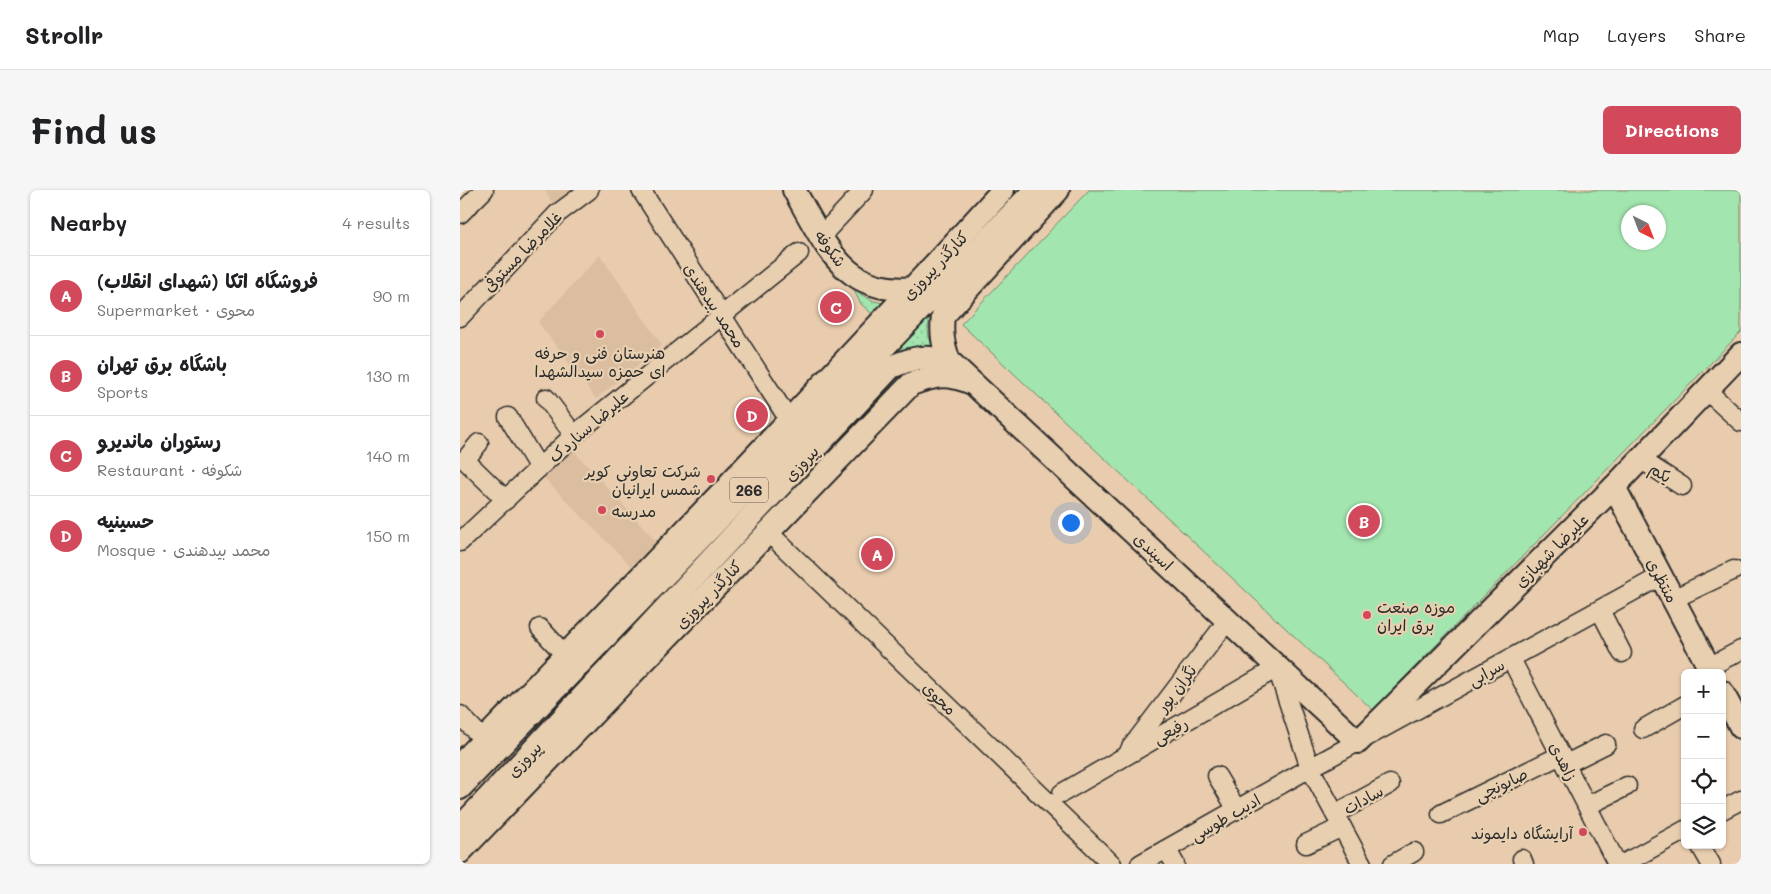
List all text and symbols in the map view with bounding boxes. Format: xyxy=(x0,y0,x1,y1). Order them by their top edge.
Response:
text: Strollr xyxy=(25,19,103,50)
text: Map xyxy=(1543,23,1579,47)
text: Layers xyxy=(1607,23,1666,47)
text: Share xyxy=(1694,23,1746,47)
button: Directions xyxy=(1603,106,1741,154)
text: Find us xyxy=(30,107,157,153)
north arrow xyxy=(1621,205,1666,250)
street label: غلامرضا مستوفی xyxy=(478,206,567,297)
text: Nearby xyxy=(50,209,127,236)
text: 4 results xyxy=(342,212,410,233)
street label: شکوفه xyxy=(810,225,851,271)
street label: کنارگذر پیروزی xyxy=(897,226,973,305)
street label: محمد بیدهندی xyxy=(680,259,750,351)
text: فروشگاه اتکا (شهدای انقلاب) xyxy=(97,268,318,293)
text: A xyxy=(60,285,72,306)
text: 90 m xyxy=(373,285,410,306)
pin: C xyxy=(820,288,852,326)
text: Supermarket · محوی xyxy=(97,299,255,320)
marker: هنرستان فنی و حرفه ای حمزه سیدالشهدا xyxy=(594,328,606,340)
place label: هنرستان فنی و حرفه ای حمزه سیدالشهدا xyxy=(535,342,665,381)
text: باشگاه برق تهران xyxy=(97,351,227,376)
text: B xyxy=(61,365,71,386)
text: 130 m xyxy=(366,365,410,386)
text: Sports xyxy=(97,381,148,402)
street label: علیرضا سناردک xyxy=(544,386,632,466)
pin: D xyxy=(736,396,768,434)
text: رستوران ماندیرو xyxy=(97,428,221,453)
street label: پیروزی xyxy=(779,441,824,486)
text: C xyxy=(60,445,72,466)
text: 140 m xyxy=(366,445,410,466)
street label: یکم xyxy=(1644,457,1676,489)
text: Restaurant · شکوفه xyxy=(97,459,242,480)
place label: شرکت تعاونی کویر شمس ایرانیان xyxy=(583,460,701,499)
marker: شرکت تعاونی کویر شمس ایرانیان xyxy=(705,473,717,485)
road number: 266 xyxy=(730,478,768,502)
place label: مدرسه xyxy=(612,500,656,521)
pin: B xyxy=(1348,502,1380,540)
marker: مدرسه xyxy=(596,504,608,516)
text: حسینیه xyxy=(97,508,154,533)
street label: علیرضا شهبازی xyxy=(1509,508,1593,592)
your location xyxy=(1058,510,1084,536)
text: D xyxy=(60,525,72,546)
text: 150 m xyxy=(366,525,410,546)
street label: اسپندی xyxy=(1129,527,1178,575)
pin: A xyxy=(861,535,893,573)
text: Mosque · محمد بیدهندی xyxy=(97,539,270,560)
street label: منتظری xyxy=(1643,554,1683,606)
street label: کنارگذر پیروزی xyxy=(670,555,747,634)
place label: موزه صنعت برق ایران xyxy=(1377,596,1455,635)
marker: موزه صنعت برق ایران xyxy=(1361,609,1373,621)
street label: سرابی xyxy=(1464,653,1509,691)
street label: نگران پور xyxy=(1150,660,1202,718)
map controls xyxy=(1681,669,1726,849)
button: + xyxy=(1681,669,1726,714)
street label: محوی xyxy=(918,677,961,720)
street label: رفیعی xyxy=(1149,712,1192,749)
button: − xyxy=(1681,714,1726,759)
street label: پیروزی xyxy=(502,737,547,782)
street label: زاهدی xyxy=(1545,738,1583,784)
button: locate xyxy=(1681,759,1726,804)
street label: صابونچی xyxy=(1471,762,1531,807)
street label: سادات xyxy=(1339,780,1387,818)
street label: ادیب طوسی xyxy=(1186,789,1264,846)
button: layers xyxy=(1681,804,1726,849)
place label: آرایشگاه دایموند xyxy=(1471,822,1574,844)
marker: آرایشگاه دایموند xyxy=(1577,826,1589,838)

